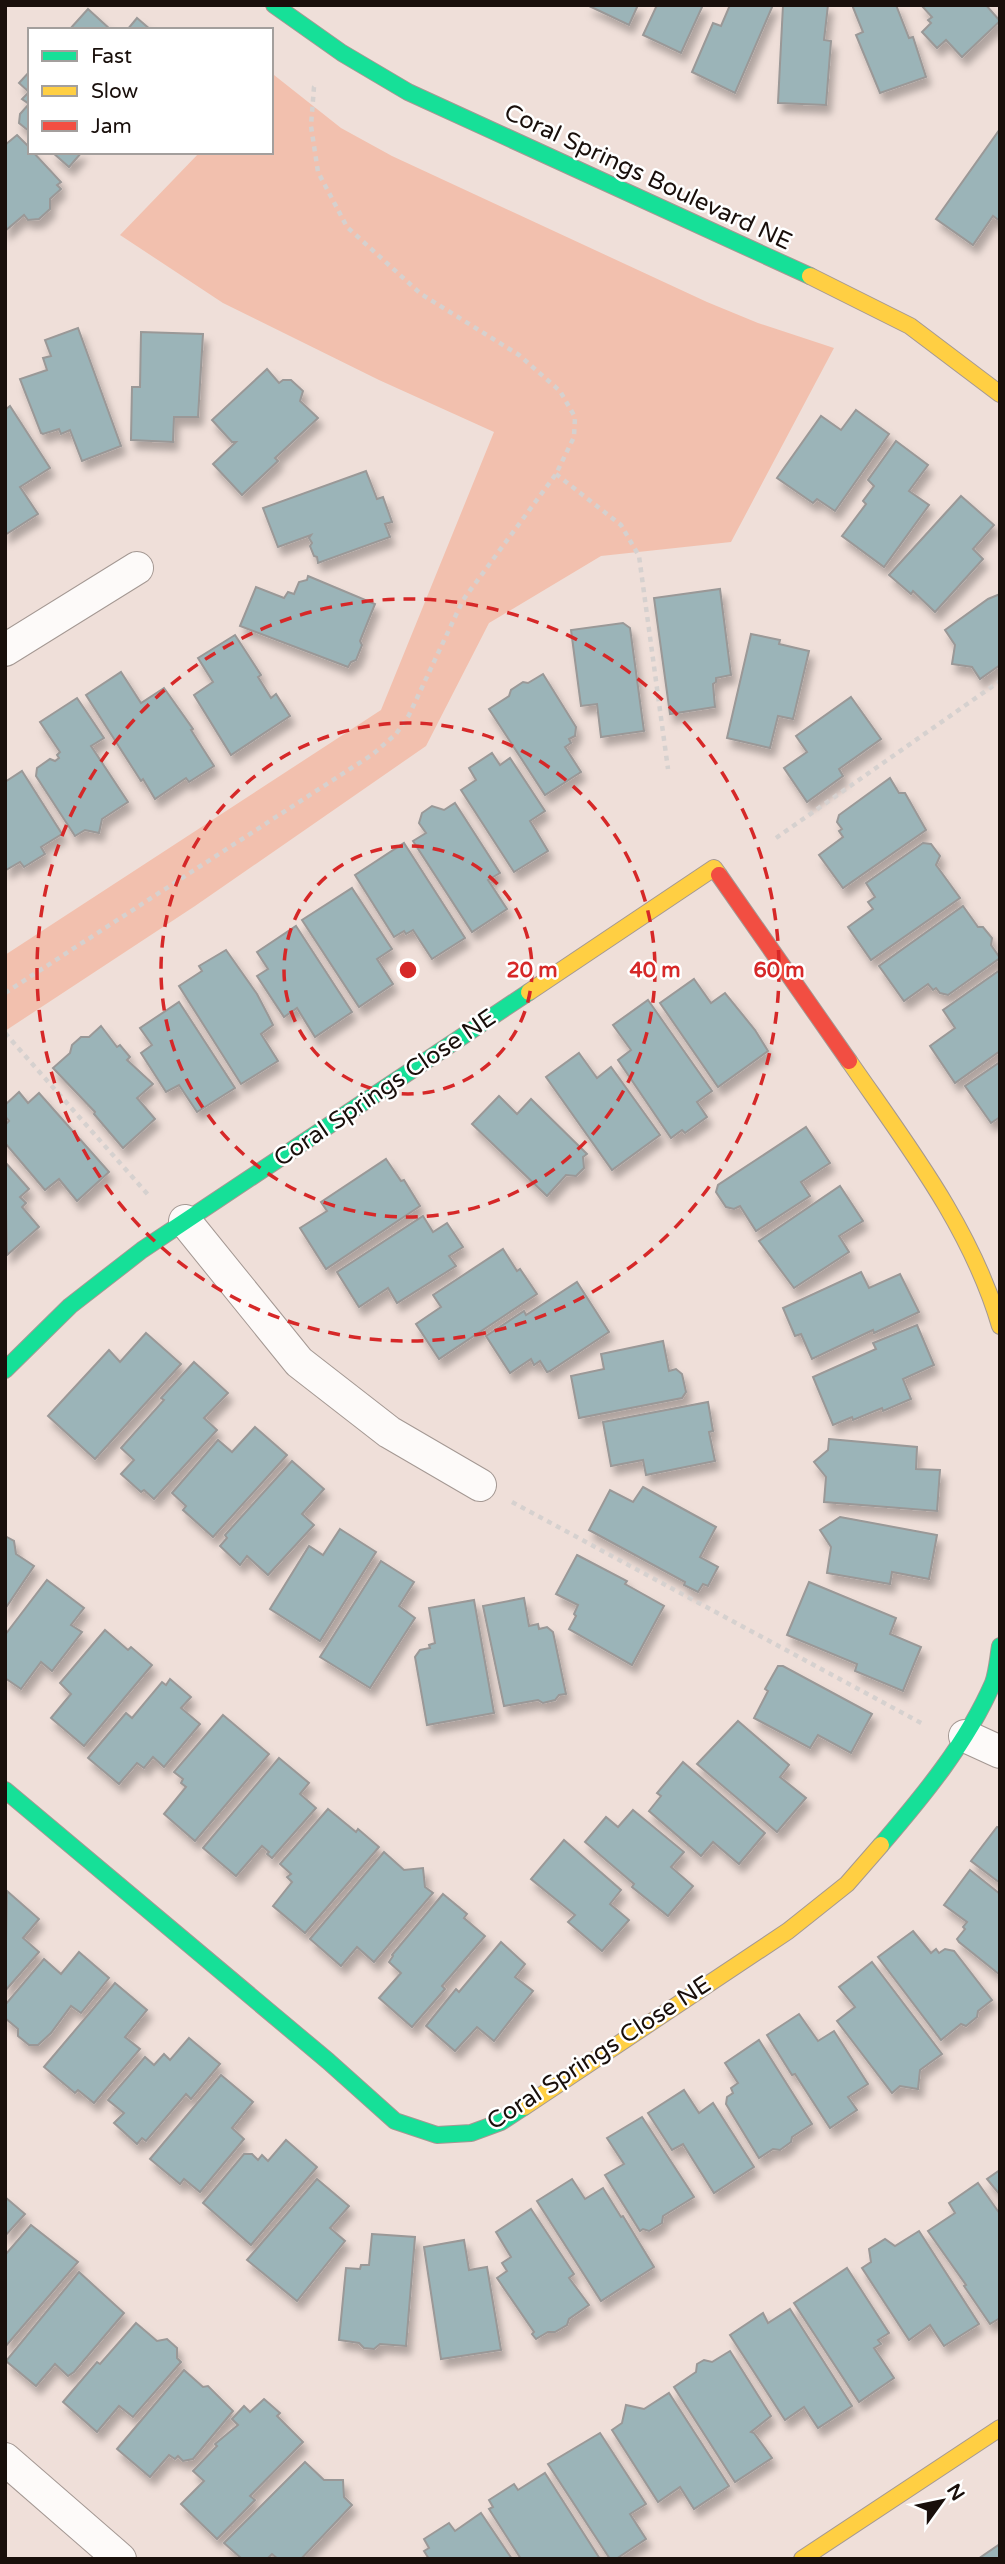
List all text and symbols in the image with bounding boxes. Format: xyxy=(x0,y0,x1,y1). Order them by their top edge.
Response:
legend xyxy=(28,28,273,154)
text: Fast xyxy=(91,44,132,69)
text: Slow xyxy=(91,79,139,104)
street label: Coral Springs Boulevard NE xyxy=(499,97,797,257)
text: Jam xyxy=(91,114,132,139)
centre of rings xyxy=(396,958,420,982)
text: 20 m xyxy=(506,958,558,983)
text: 40 m xyxy=(629,958,681,983)
text: 60 m xyxy=(753,958,805,983)
street label: Coral Springs Close NE xyxy=(269,1003,501,1173)
street label: Coral Springs Close NE xyxy=(481,1970,717,2136)
north arrow xyxy=(907,2466,977,2536)
text: N xyxy=(942,2480,969,2505)

